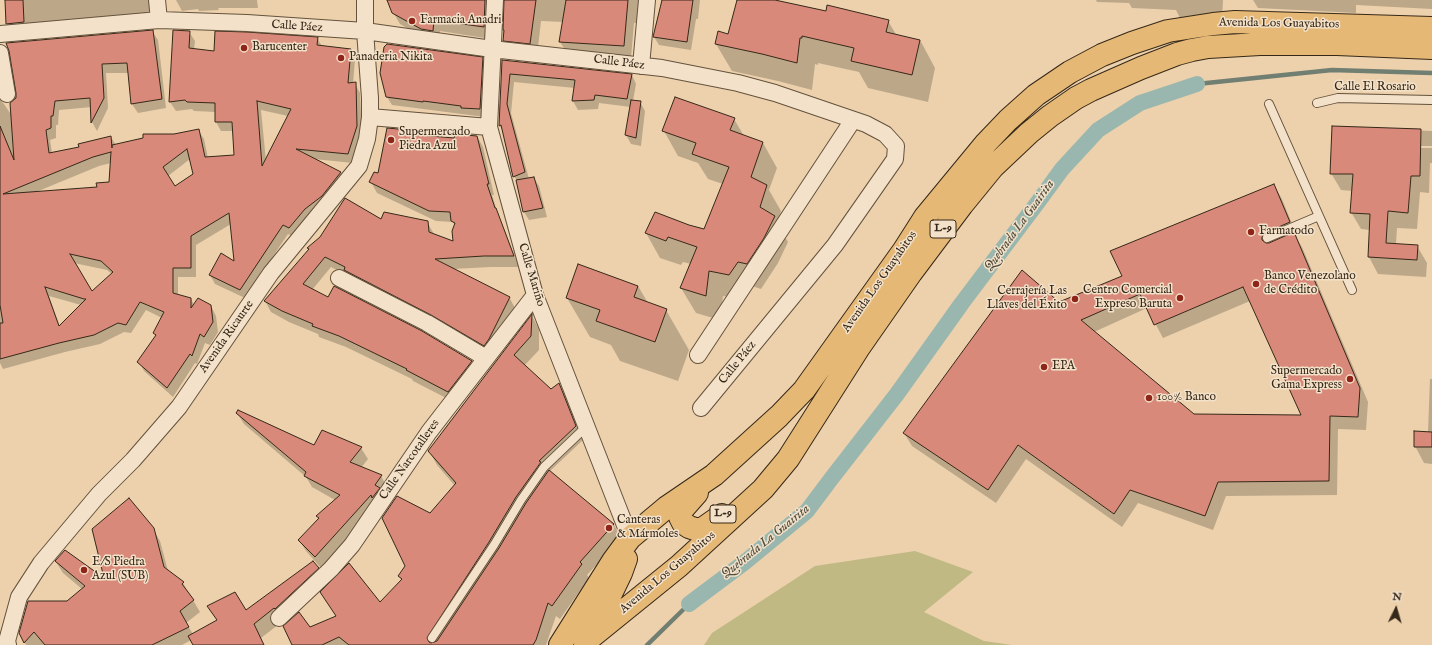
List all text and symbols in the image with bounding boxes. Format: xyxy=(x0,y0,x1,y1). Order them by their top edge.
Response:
place label: Farmacia Anadri xyxy=(420,14,501,28)
marker: Farmacia Anadri xyxy=(407,16,417,26)
street label: Avenida Los Guayabitos xyxy=(1219,16,1339,32)
street label: Calle Páez xyxy=(271,18,323,36)
place label: Barucenter xyxy=(252,41,307,55)
marker: Barucenter xyxy=(239,43,249,53)
place label: Panaderia Nikita xyxy=(349,51,432,65)
marker: Panaderia Nikita xyxy=(336,53,346,63)
street label: Calle Páez xyxy=(593,53,645,73)
street label: Calle El Rosario xyxy=(1334,81,1416,95)
place label: Supermercado Piedra Azul xyxy=(399,126,470,154)
marker: Supermercado Piedra Azul xyxy=(386,135,396,145)
water label: Quebrada La Guairita xyxy=(982,177,1058,275)
road number: L-9 xyxy=(930,220,956,238)
place label: Farmatodo xyxy=(1259,225,1314,239)
marker: Farmatodo xyxy=(1246,227,1256,237)
street label: Avenida Los Guayabitos xyxy=(840,229,920,335)
street label: Calle Mariño xyxy=(515,242,547,308)
place label: Banco Venezolano de Crédito xyxy=(1264,270,1356,298)
marker: Banco Venezolano de Crédito xyxy=(1251,279,1261,289)
place label: Centro Comercial Expreso Baruta xyxy=(1083,284,1172,312)
place label: Cerrajería Las Llaves del Éxito xyxy=(987,285,1067,313)
marker: Centro Comercial Expreso Baruta xyxy=(1175,293,1185,303)
marker: Cerrajería Las Llaves del Éxito xyxy=(1070,294,1080,304)
street label: Avenida Ricaurte xyxy=(197,298,257,376)
street label: Calle Páez xyxy=(716,338,760,388)
place label: EPA xyxy=(1052,360,1075,374)
marker: EPA xyxy=(1039,362,1049,372)
place label: Supermercado Gama Express xyxy=(1271,365,1342,393)
marker: Supermercado Gama Express xyxy=(1345,374,1355,384)
place label: 100% Banco xyxy=(1157,391,1216,405)
marker: 100% Banco xyxy=(1144,393,1154,403)
street label: Calle Narcotalleres xyxy=(377,417,443,503)
water label: Quebrada La Guairita xyxy=(719,502,813,582)
road number: L-9 xyxy=(710,505,736,523)
place label: Canteras & Mármoles xyxy=(617,514,678,542)
marker: Canteras & Mármoles xyxy=(604,523,614,533)
street label: Avenida Los Guayabitos xyxy=(617,529,719,617)
place label: E/S Piedra Azul (SUB) xyxy=(92,556,148,584)
marker: E/S Piedra Azul (SUB) xyxy=(79,565,89,575)
north arrow xyxy=(1376,589,1416,629)
text: N xyxy=(1392,590,1402,604)

